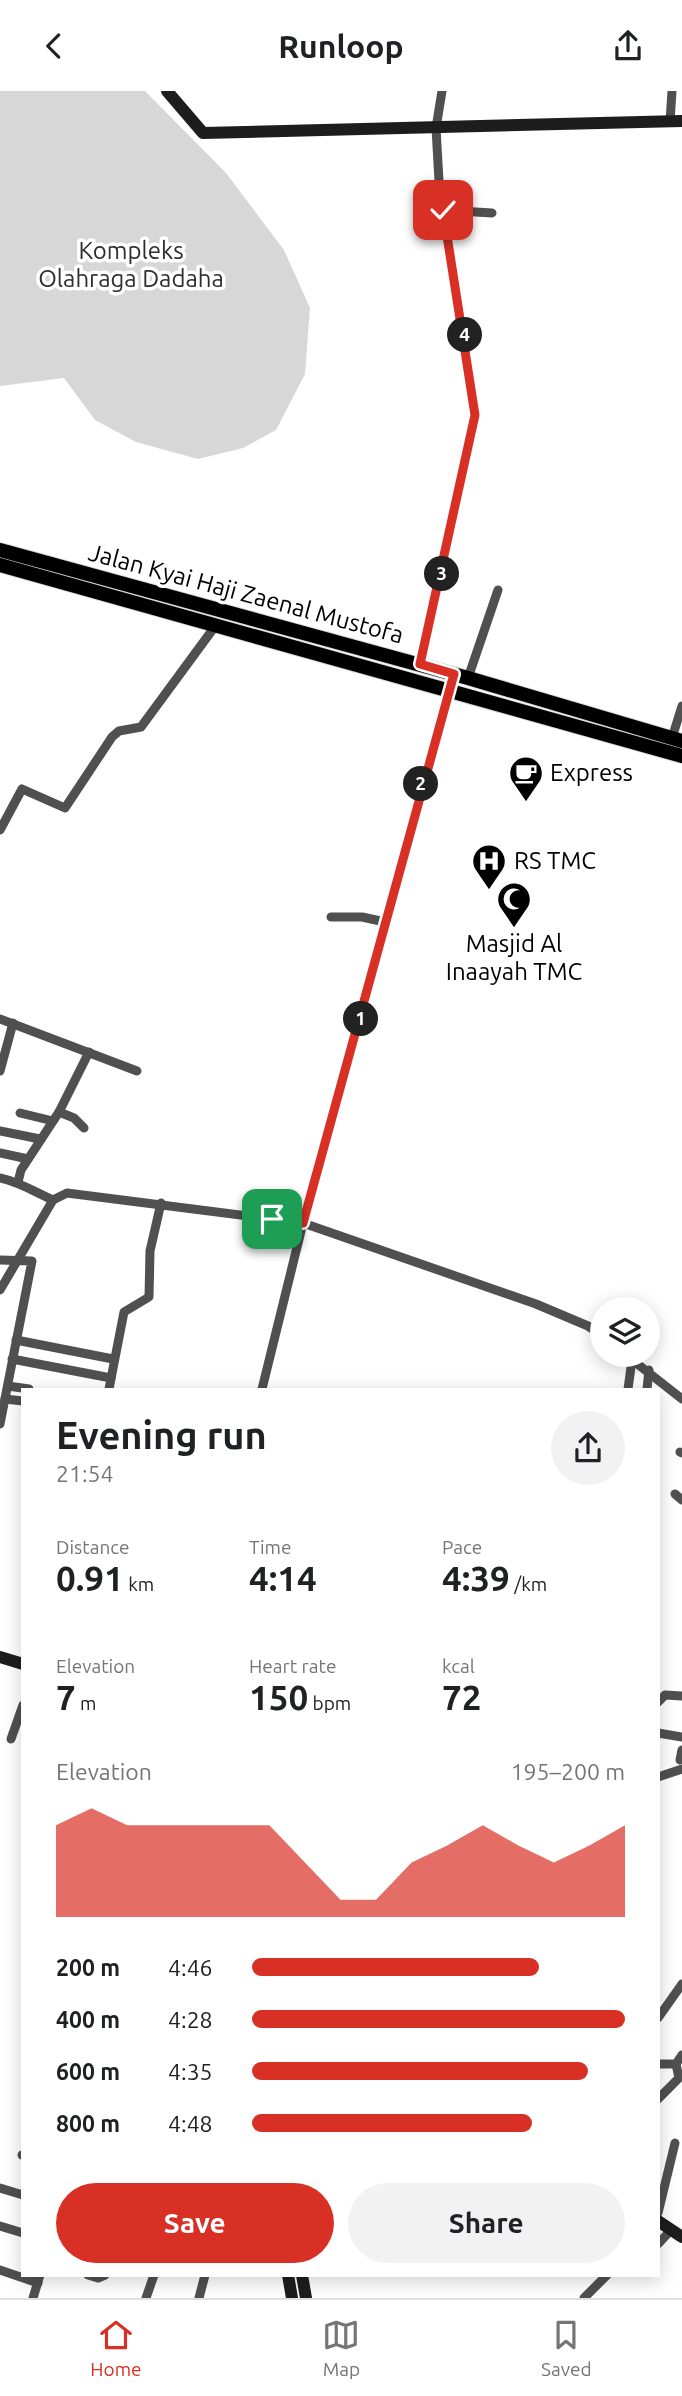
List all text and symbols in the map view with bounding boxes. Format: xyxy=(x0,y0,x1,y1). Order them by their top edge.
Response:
icon: back xyxy=(35,27,73,65)
icon: share xyxy=(609,27,647,65)
text: Runloop xyxy=(278,28,404,64)
pin xyxy=(413,180,473,240)
icon: check xyxy=(424,191,462,229)
park label: Kompleks Olahraga Dadaha xyxy=(38,237,224,292)
pin: 4 xyxy=(448,317,482,353)
text: 4 xyxy=(459,323,470,345)
street label: Jalan Kyai Haji Zaenal Mustofa xyxy=(86,538,407,649)
pin: 3 xyxy=(424,557,460,591)
text: 3 xyxy=(436,562,447,584)
cafe icon: Express xyxy=(507,754,545,803)
place label: Express xyxy=(550,759,633,786)
pin: 2 xyxy=(404,767,438,801)
text: 2 xyxy=(415,772,426,794)
hospital icon: RS TMC xyxy=(470,842,508,891)
place label: RS TMC xyxy=(514,847,596,874)
mosque icon: Masjid Al Inaayah TMC xyxy=(495,880,533,929)
place label: Masjid Al Inaayah TMC xyxy=(446,930,583,985)
pin: 1 xyxy=(344,1002,378,1037)
text: 1 xyxy=(355,1007,366,1029)
pin xyxy=(242,1189,302,1249)
icon: arrive xyxy=(253,1200,291,1238)
map controls xyxy=(590,1297,660,1367)
button: layers xyxy=(590,1297,660,1367)
button: share xyxy=(551,1411,625,1485)
text: Evening run xyxy=(56,1414,267,1456)
text: 21:54 xyxy=(56,1461,114,1486)
text: Distance xyxy=(56,1536,130,1558)
text: Time xyxy=(249,1536,291,1558)
text: Pace xyxy=(442,1536,482,1558)
text: 0.91 xyxy=(56,1558,124,1598)
text: 4:14 xyxy=(249,1558,317,1598)
text: 4:39 xyxy=(442,1558,510,1598)
text: km xyxy=(124,1573,154,1595)
text: /km xyxy=(510,1573,547,1595)
text: Elevation xyxy=(56,1655,135,1677)
text: Heart rate xyxy=(249,1655,336,1677)
text: kcal xyxy=(442,1655,475,1677)
text: 7 xyxy=(56,1677,76,1717)
text: 150 xyxy=(249,1677,308,1717)
text: 72 xyxy=(442,1677,481,1717)
text: m xyxy=(76,1692,97,1714)
text: bpm xyxy=(308,1692,351,1714)
text: Elevation xyxy=(56,1759,152,1784)
text: 195–200 m xyxy=(511,1759,625,1784)
text: 200 m xyxy=(56,1955,120,1980)
text: 4:46 xyxy=(168,1955,213,1980)
text: 400 m xyxy=(56,2007,120,2032)
text: 4:28 xyxy=(168,2007,213,2032)
text: 600 m xyxy=(56,2059,120,2084)
text: 4:35 xyxy=(168,2059,213,2084)
text: 800 m xyxy=(56,2111,120,2136)
text: 4:48 xyxy=(168,2111,213,2136)
button: Save xyxy=(56,2183,334,2263)
button: Share xyxy=(348,2183,625,2263)
tab: Home xyxy=(90,2316,142,2380)
tab: Map xyxy=(322,2316,360,2380)
tab: Saved xyxy=(541,2316,592,2380)

